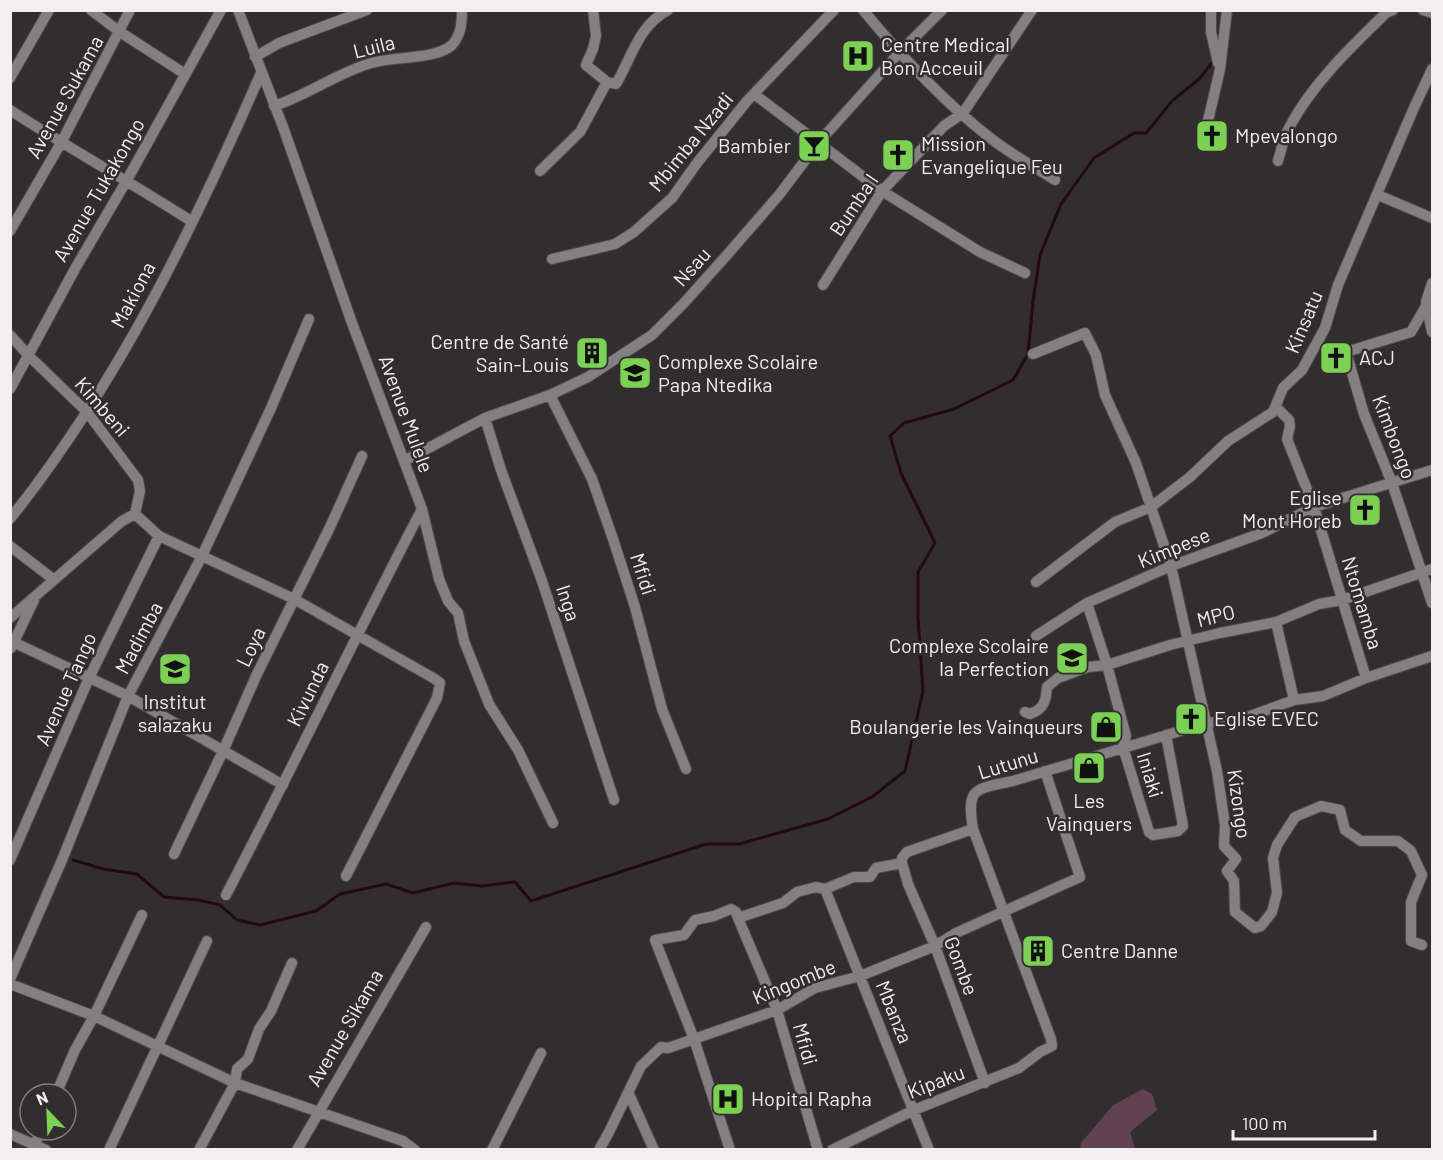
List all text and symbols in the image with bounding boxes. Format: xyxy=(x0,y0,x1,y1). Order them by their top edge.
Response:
street label: Luila xyxy=(350,29,397,63)
street label: Avenue Sukama xyxy=(20,31,108,162)
place label: Centre Medical Bon Acceuil xyxy=(881,32,1010,79)
hospital icon: Centre Medical Bon Acceuil xyxy=(840,38,876,74)
street label: Mbimba Nzadi xyxy=(643,87,738,196)
street label: Avenue Tukakongo xyxy=(47,113,149,266)
church icon: Mpevalongo xyxy=(1194,118,1230,154)
place label: Mpevalongo xyxy=(1235,123,1338,147)
bar icon: Bambier xyxy=(796,128,832,164)
place label: Mission Evangelique Feu xyxy=(921,131,1063,178)
place label: Bambier xyxy=(718,133,791,157)
church icon: Mission Evangelique Feu xyxy=(880,137,916,173)
street label: Bumba I xyxy=(824,169,883,240)
street label: Nsau xyxy=(668,242,715,291)
street label: Makiona xyxy=(105,257,160,332)
street label: Kinsatu xyxy=(1279,287,1327,357)
place label: Centre de Santé Sain-Louis xyxy=(430,329,569,376)
building icon: Centre de Santé Sain-Louis xyxy=(574,335,610,371)
church icon: ACJ xyxy=(1318,340,1354,376)
place label: ACJ xyxy=(1359,345,1395,369)
place label: Complexe Scolaire Papa Ntedika xyxy=(658,349,818,396)
street label: Avenue Mulele xyxy=(375,352,439,476)
school or university icon: Complexe Scolaire Papa Ntedika xyxy=(617,355,653,391)
street label: Kimbeni xyxy=(70,372,135,441)
street label: Kimbongo xyxy=(1368,391,1422,482)
place label: Eglise Mont Horeb xyxy=(1242,485,1342,532)
church icon: Eglise Mont Horeb xyxy=(1347,492,1383,528)
street label: Kimpese xyxy=(1134,522,1213,572)
street label: Mfidi xyxy=(626,550,662,598)
street label: Ntomamba xyxy=(1337,553,1388,652)
street label: Inga xyxy=(552,581,586,624)
street label: Madimba xyxy=(109,597,167,678)
street label: MPO xyxy=(1194,599,1237,631)
street label: Loya xyxy=(230,623,270,670)
street label: Avenue Tango xyxy=(29,628,101,749)
place label: Complexe Scolaire la Perfection xyxy=(889,633,1049,680)
school or university icon: Complexe Scolaire la Perfection xyxy=(1054,640,1090,676)
school or university icon: Institut salazaku xyxy=(157,651,193,687)
street label: Kivunda xyxy=(281,657,333,730)
place label: Institut salazaku xyxy=(138,689,212,736)
church icon: Eglise EVEC xyxy=(1173,701,1209,737)
place label: Eglise EVEC xyxy=(1214,706,1319,730)
shop icon: Boulangerie les Vainqueurs xyxy=(1088,709,1124,745)
place label: Boulangerie les Vainqueurs xyxy=(849,714,1083,738)
street label: Lutunu xyxy=(975,743,1041,784)
street label: Iniaki xyxy=(1133,749,1169,800)
shop icon: Les Vainquers xyxy=(1071,750,1107,786)
street label: Kizongo xyxy=(1223,768,1257,840)
place label: Les Vainquers xyxy=(1046,788,1132,835)
street label: Gombe xyxy=(940,933,984,998)
building icon: Centre Danne xyxy=(1020,933,1056,969)
place label: Centre Danne xyxy=(1061,938,1178,962)
street label: Kingombe xyxy=(748,954,839,1009)
street label: Avenue Sikama xyxy=(301,965,387,1090)
street label: Mbanza xyxy=(872,977,918,1046)
street label: Mfidi xyxy=(789,1020,823,1067)
street label: Kipaku xyxy=(904,1059,968,1103)
hospital icon: Hopital Rapha xyxy=(710,1081,746,1117)
north arrow xyxy=(18,1082,78,1142)
place label: Hopital Rapha xyxy=(751,1086,872,1110)
text: N xyxy=(33,1087,51,1109)
scale bar xyxy=(1233,1103,1376,1141)
text: 100 m xyxy=(1242,1112,1287,1134)

